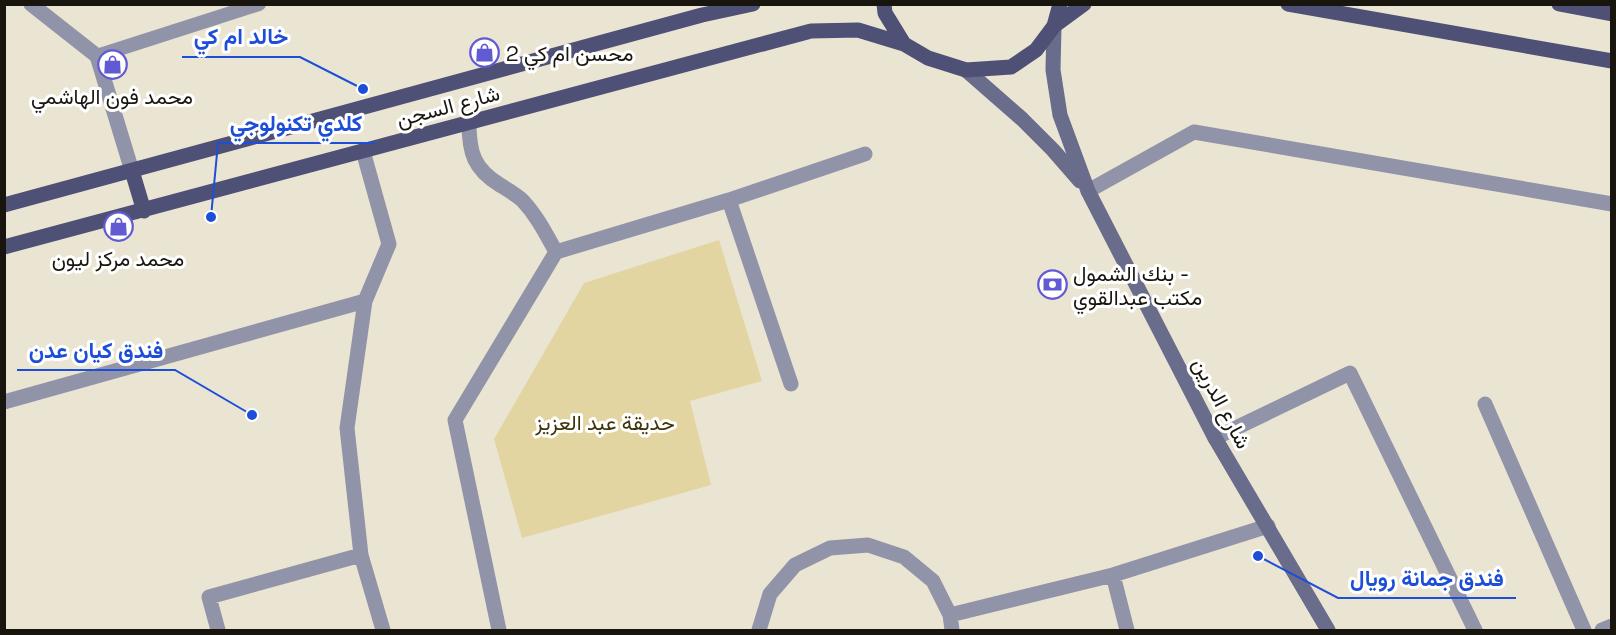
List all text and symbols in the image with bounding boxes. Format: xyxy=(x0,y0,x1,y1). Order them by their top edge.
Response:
callout: خالد ام كي xyxy=(182,17,300,57)
text: خالد ام كي xyxy=(194,22,288,55)
shop icon: محسن ام كي 2 xyxy=(469,37,501,69)
place label: محسن ام كي 2 xyxy=(506,40,634,71)
shop icon: محمد فون الهاشمي xyxy=(96,49,128,81)
street label: شارع السجن xyxy=(393,79,503,134)
place label: محمد فون الهاشمي xyxy=(31,83,193,114)
callout: كلدي تكنولوجي xyxy=(218,103,375,143)
text: كلدي تكنولوجي xyxy=(230,109,362,142)
shop icon: محمد مركز ليون xyxy=(102,211,134,243)
place label: محمد مركز ليون xyxy=(52,245,184,272)
place label: بنك الشمول - مكتب عبدالقوي xyxy=(1073,260,1202,315)
bank icon: بنك الشمول - مكتب عبدالقوي xyxy=(1036,269,1068,301)
callout: فندق كيان عدن xyxy=(17,330,175,370)
text: فندق كيان عدن xyxy=(29,336,163,364)
street label: شارع الدرين xyxy=(1186,353,1257,454)
park label: حديقة عبد العزيز xyxy=(534,409,675,436)
callout: فندق جمانة رويال xyxy=(1338,558,1516,598)
text: فندق جمانة رويال xyxy=(1350,564,1504,592)

